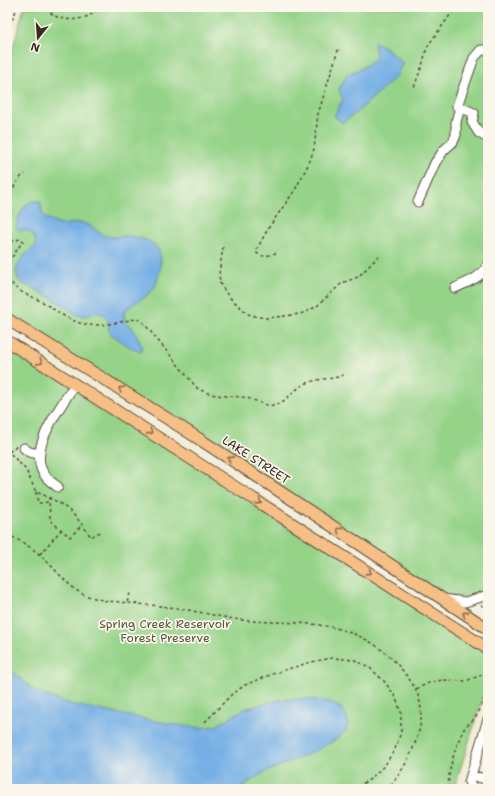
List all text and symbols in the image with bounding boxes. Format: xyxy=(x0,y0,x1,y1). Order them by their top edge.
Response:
north arrow xyxy=(18,18,58,58)
text: N xyxy=(29,39,42,56)
one-way arrow xyxy=(36,357,43,365)
one-way arrow xyxy=(118,387,125,394)
one-way arrow xyxy=(146,427,153,435)
street label: LAKE STREET xyxy=(219,432,294,488)
one-way arrow xyxy=(227,456,234,464)
one-way arrow xyxy=(255,497,262,505)
one-way arrow xyxy=(336,528,343,535)
one-way arrow xyxy=(365,567,372,575)
one-way arrow xyxy=(462,611,469,619)
park label: Spring Creek Reservoir Forest Preserve xyxy=(99,616,231,646)

